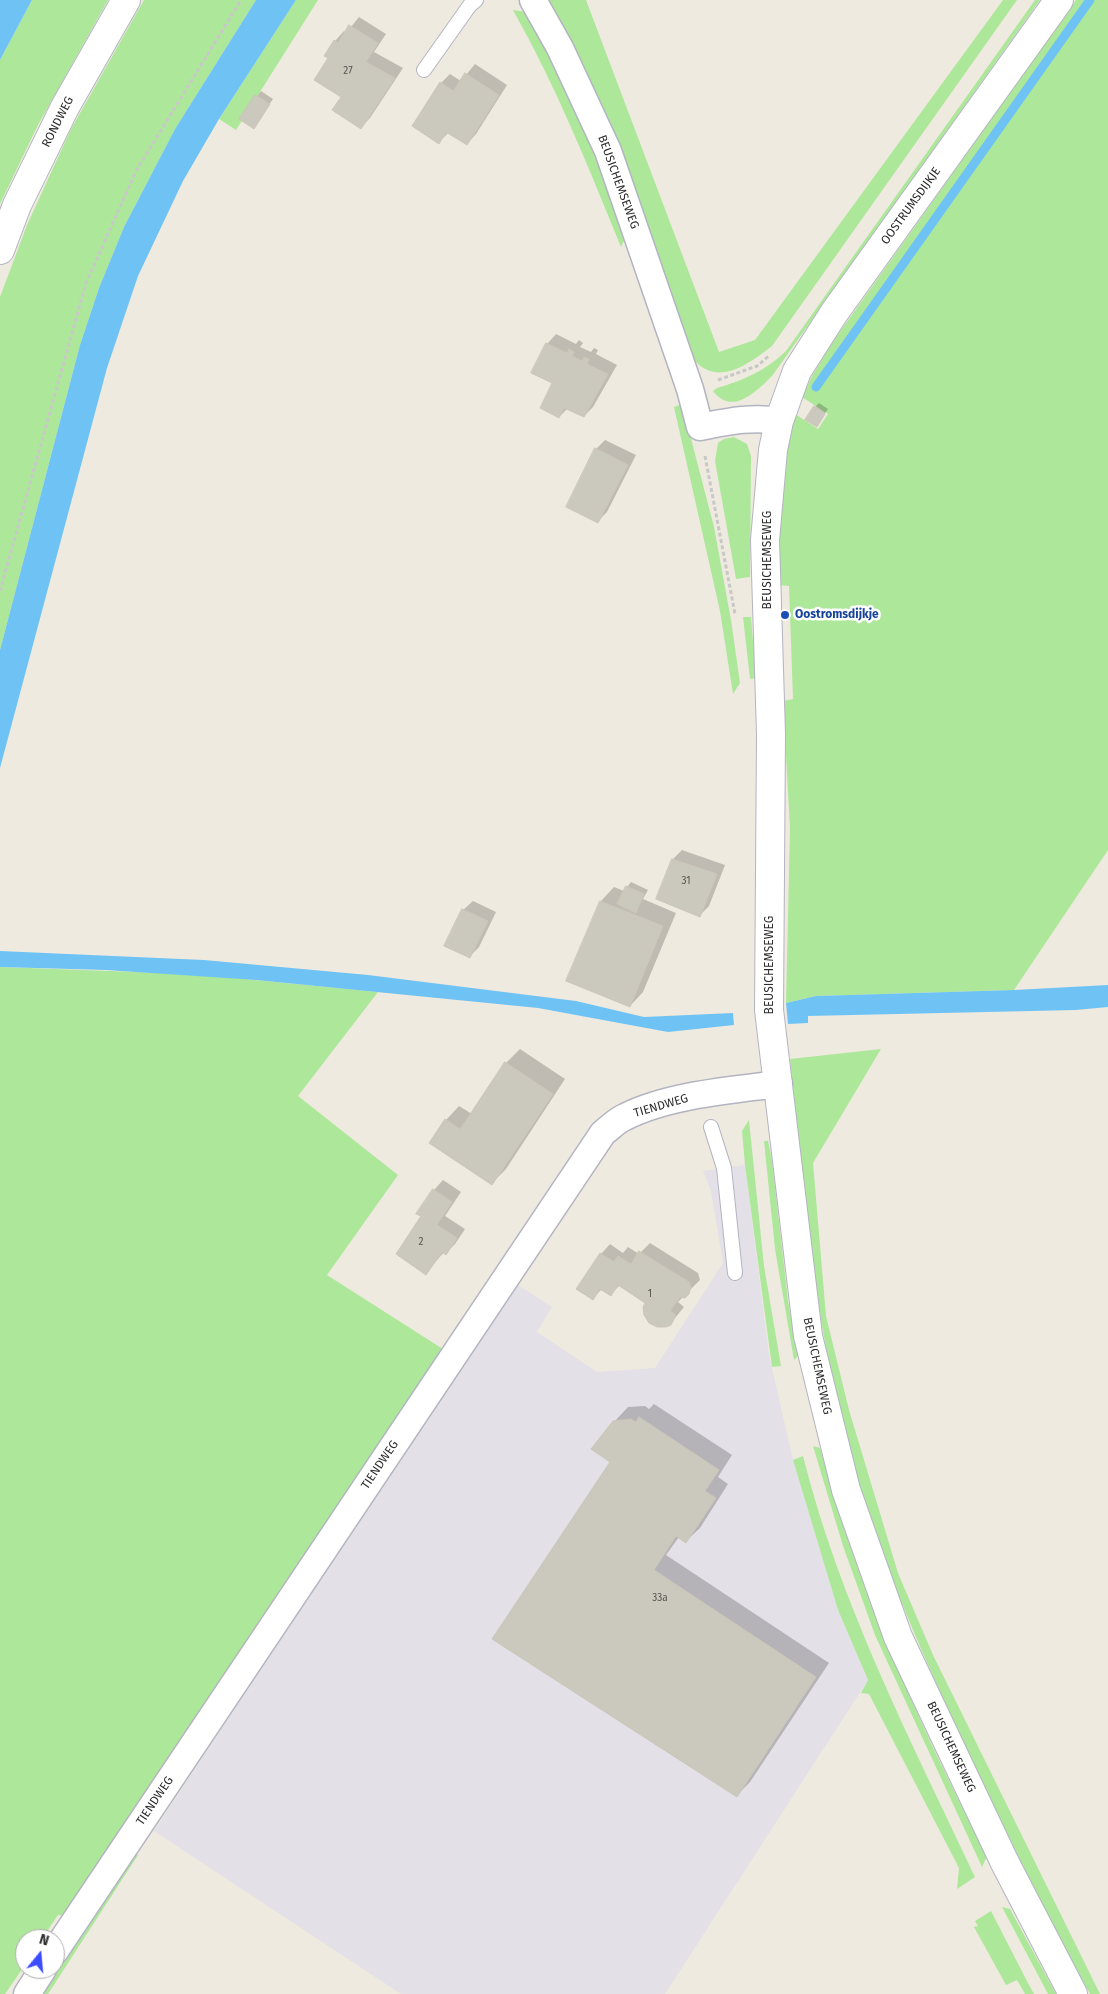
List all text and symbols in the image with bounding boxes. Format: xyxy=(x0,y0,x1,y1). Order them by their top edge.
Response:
house number: 27 xyxy=(343,65,353,77)
street label: RONDWEG xyxy=(39,94,77,150)
street label: BEUSICHEMSEWEG xyxy=(594,133,642,231)
street label: OOSTRUMSDIJKJE xyxy=(878,165,944,247)
street label: BEUSICHEMSEWEG xyxy=(761,511,775,609)
place label: Oostromsdijkje xyxy=(795,608,879,622)
marker: Oostromsdijkje xyxy=(779,609,791,621)
house number: 31 xyxy=(681,875,691,887)
street label: BEUSICHEMSEWEG xyxy=(763,916,777,1014)
street label: TIENDWEG xyxy=(632,1091,690,1121)
house number: 2 xyxy=(419,1236,423,1248)
house number: 1 xyxy=(648,1288,652,1300)
street label: BEUSICHEMSEWEG xyxy=(800,1316,834,1416)
street label: TIENDWEG xyxy=(358,1438,402,1492)
house number: 33a xyxy=(652,1592,668,1604)
street label: BEUSICHEMSEWEG xyxy=(924,1699,978,1795)
street label: TIENDWEG xyxy=(133,1774,177,1828)
north arrow xyxy=(15,1929,65,1979)
text: N xyxy=(37,1931,51,1950)

